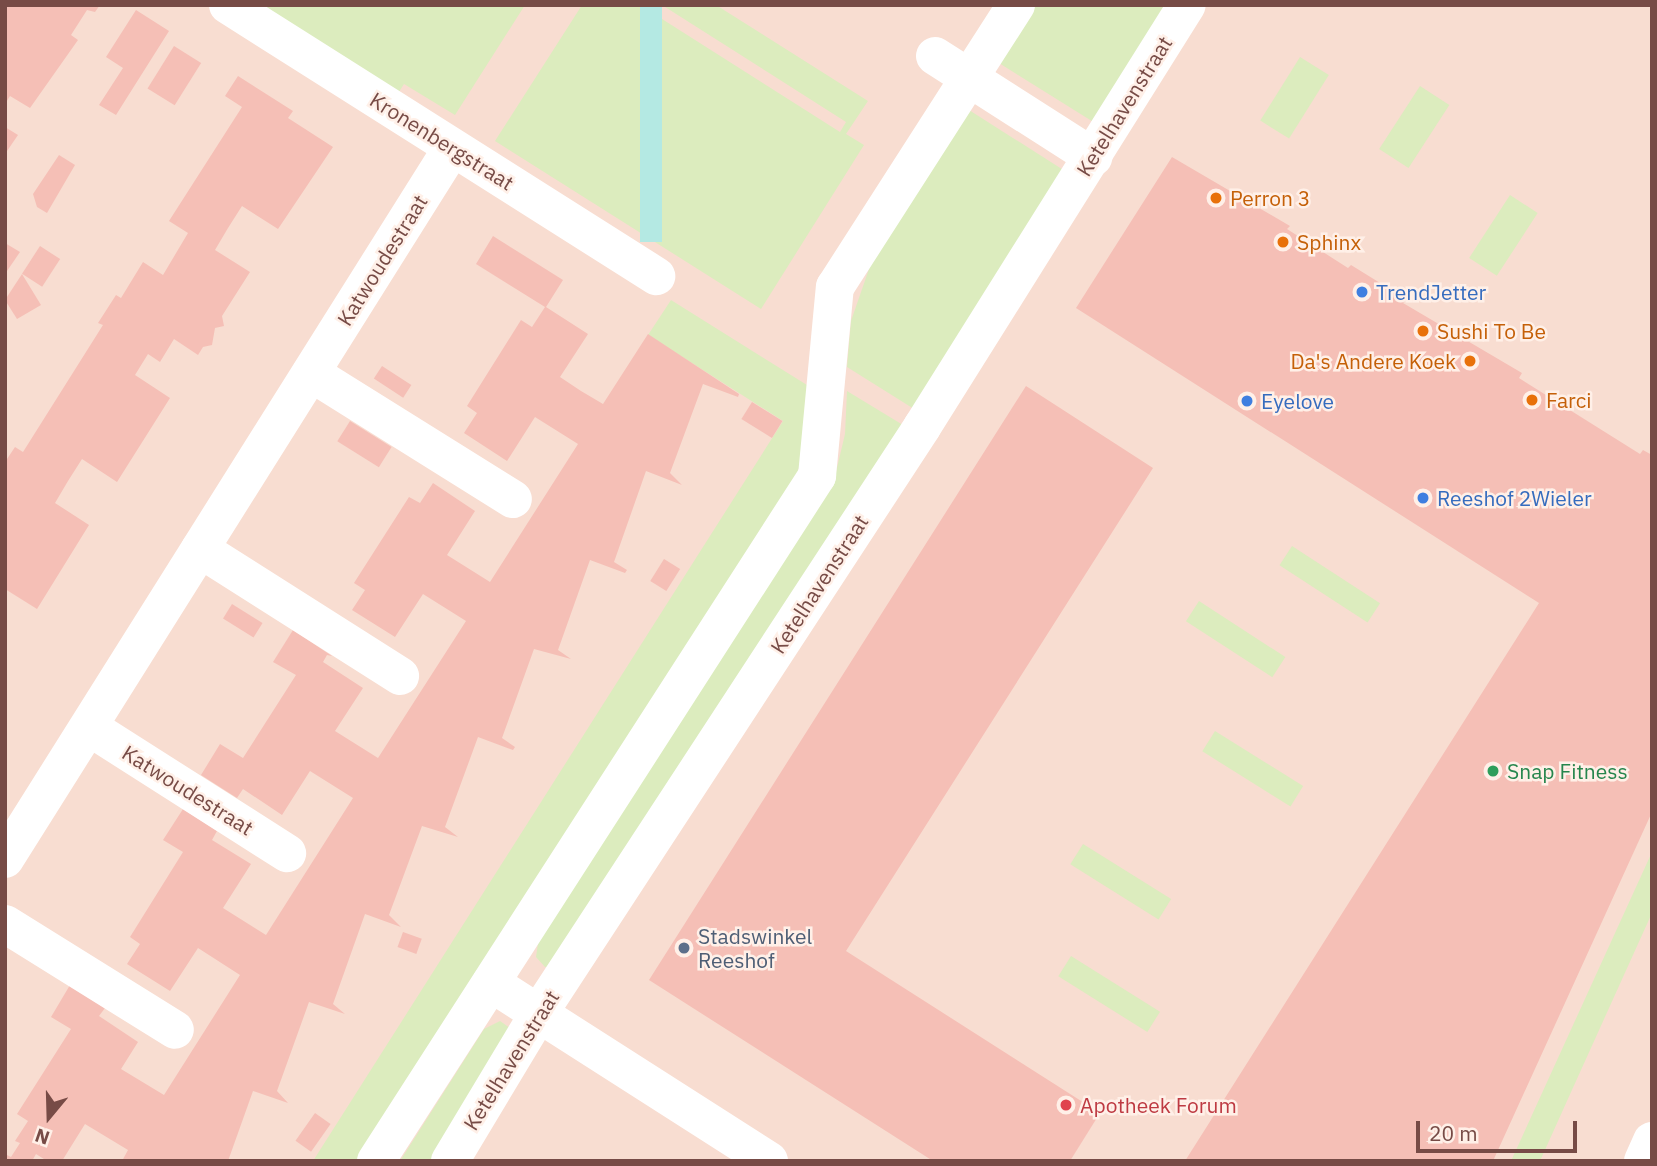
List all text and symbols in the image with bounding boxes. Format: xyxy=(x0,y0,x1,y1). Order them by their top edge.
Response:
street label: Ketelhavenstraat xyxy=(1071,31,1177,181)
street label: Kronenbergstraat xyxy=(365,87,519,195)
place label: Perron 3 xyxy=(1230,185,1310,211)
street label: Katwoudestraat xyxy=(332,190,432,330)
marker: Perron 3 xyxy=(1208,190,1224,206)
place label: Sphinx xyxy=(1297,229,1361,255)
marker: Sphinx xyxy=(1275,234,1291,250)
place label: TrendJetter xyxy=(1376,279,1486,305)
marker: TrendJetter xyxy=(1354,284,1370,300)
place label: Sushi To Be xyxy=(1437,318,1546,344)
marker: Sushi To Be xyxy=(1415,323,1431,339)
place label: Da's Andere Koek xyxy=(1290,348,1456,374)
marker: Da's Andere Koek xyxy=(1462,353,1478,369)
place label: Farci xyxy=(1546,387,1592,413)
place label: Eyelove xyxy=(1261,388,1334,414)
marker: Farci xyxy=(1524,392,1540,408)
marker: Eyelove xyxy=(1239,393,1255,409)
place label: Reeshof 2Wieler xyxy=(1437,485,1592,511)
marker: Reeshof 2Wieler xyxy=(1415,490,1431,506)
street label: Ketelhavenstraat xyxy=(765,510,873,658)
street label: Katwoudestraat xyxy=(118,740,258,840)
place label: Snap Fitness xyxy=(1507,758,1628,784)
marker: Snap Fitness xyxy=(1485,763,1501,779)
place label: Stadswinkel Reeshof xyxy=(698,923,812,973)
marker: Stadswinkel Reeshof xyxy=(676,940,692,956)
street label: Ketelhavenstraat xyxy=(458,985,564,1135)
north arrow xyxy=(14,1082,84,1152)
place label: Apotheek Forum xyxy=(1080,1092,1237,1118)
marker: Apotheek Forum xyxy=(1058,1097,1074,1113)
scale bar xyxy=(1419,1106,1580,1150)
text: 20 m xyxy=(1429,1119,1478,1147)
text: N xyxy=(32,1123,53,1150)

